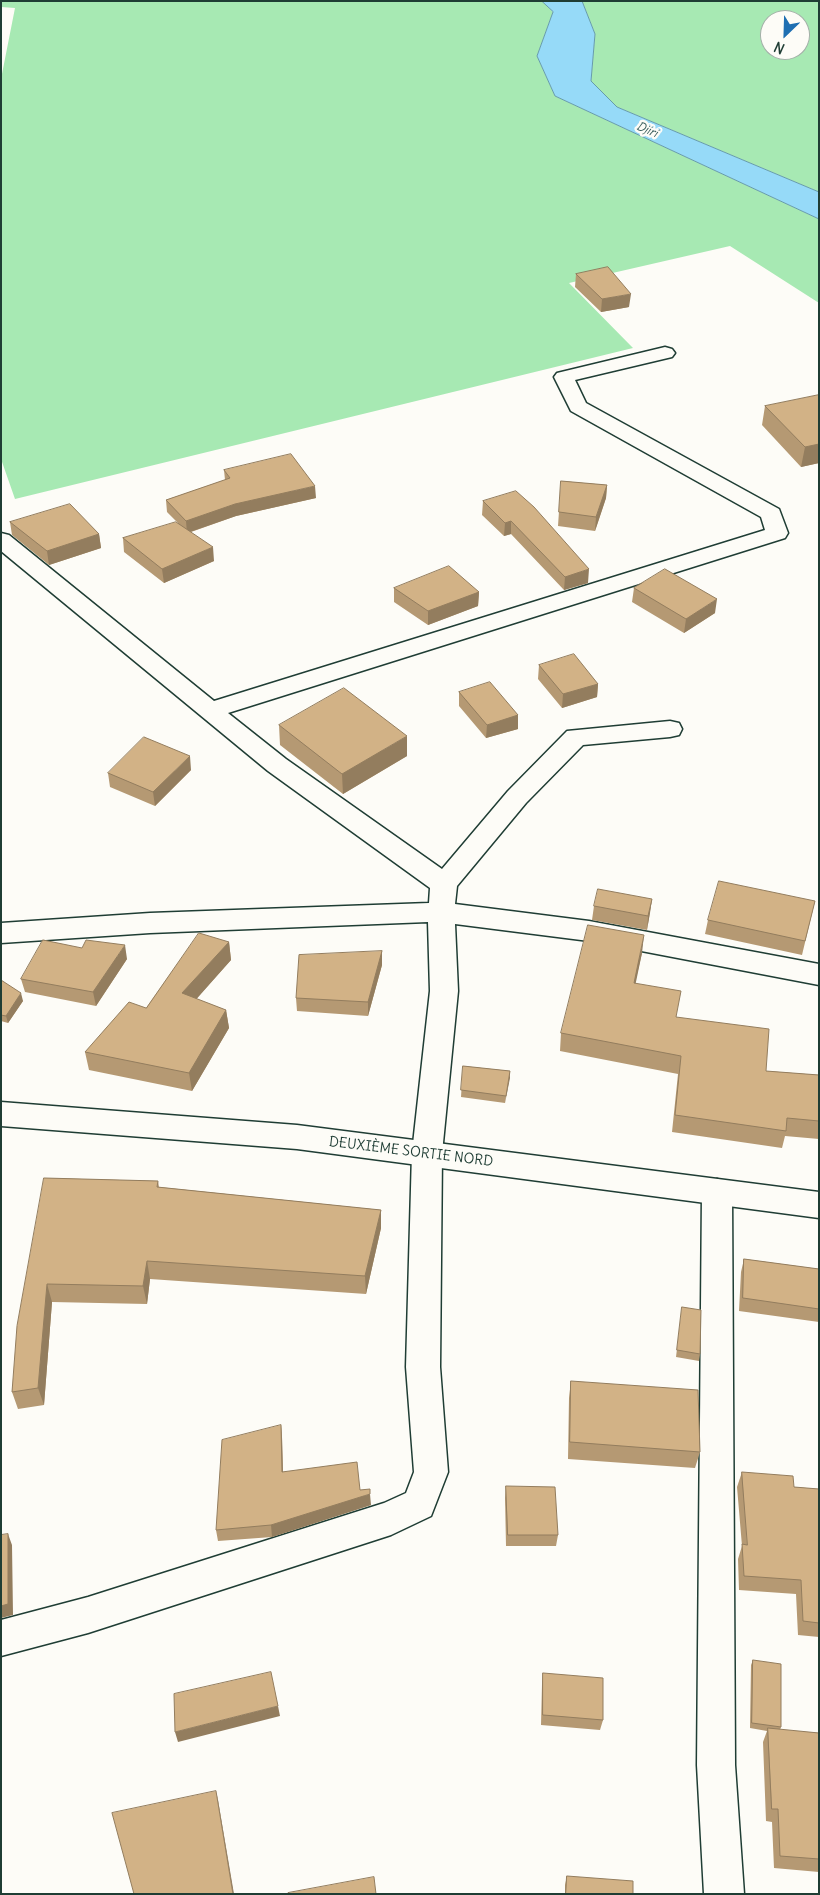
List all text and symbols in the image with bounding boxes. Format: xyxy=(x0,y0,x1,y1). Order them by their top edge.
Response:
north arrow xyxy=(760,10,810,60)
text: N xyxy=(771,38,787,58)
water label: Djiri xyxy=(634,119,660,141)
street label: DEUXIÈME SORTIE NORD xyxy=(328,1134,494,1170)

